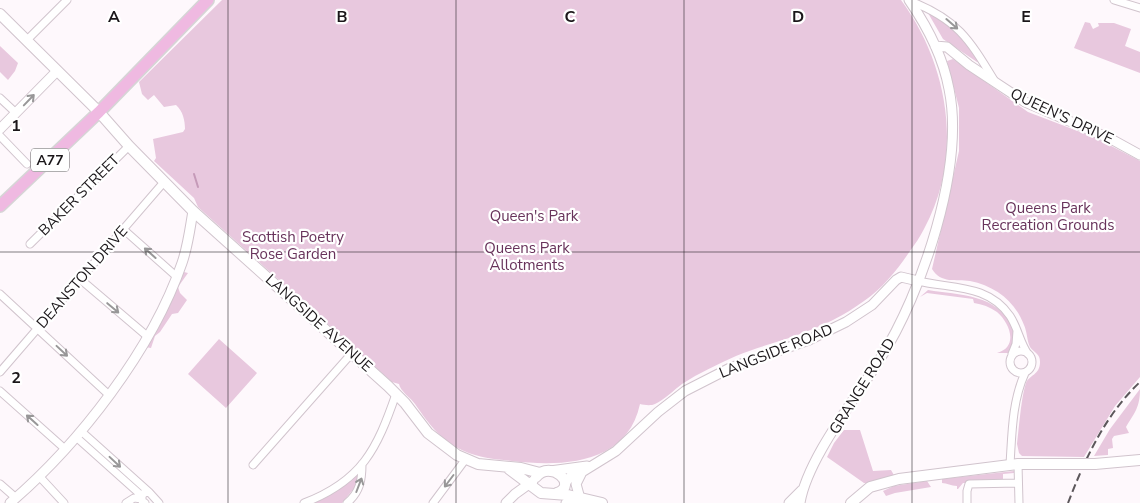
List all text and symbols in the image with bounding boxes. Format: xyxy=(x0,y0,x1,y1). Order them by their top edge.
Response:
text: A xyxy=(108,6,120,28)
text: B xyxy=(336,6,348,28)
text: C xyxy=(565,6,576,28)
text: D xyxy=(792,6,804,28)
text: E xyxy=(1021,6,1031,28)
one-way arrow xyxy=(945,18,958,30)
street label: QUEEN'S DRIVE xyxy=(1007,83,1117,149)
one-way arrow xyxy=(23,94,35,106)
text: 1 xyxy=(11,115,21,137)
road number: A77 xyxy=(31,148,69,172)
street label: BAKER STREET xyxy=(34,150,124,240)
park label: Queens Park Recreation Grounds xyxy=(982,198,1114,235)
park label: Queen's Park xyxy=(490,206,579,226)
street label: DEANSTON DRIVE xyxy=(32,222,132,332)
park label: Scottish Poetry Rose Garden xyxy=(242,227,344,264)
park label: Queens Park Allotments xyxy=(484,238,570,275)
one-way arrow xyxy=(144,247,157,259)
street label: LANGSIDE AVENUE xyxy=(261,270,377,376)
one-way arrow xyxy=(107,302,120,313)
street label: LANGSIDE ROAD xyxy=(716,319,836,383)
street label: GRANGE ROAD xyxy=(824,334,900,438)
one-way arrow xyxy=(55,345,68,357)
text: 2 xyxy=(11,367,21,389)
one-way arrow xyxy=(26,414,39,426)
one-way arrow xyxy=(108,456,121,468)
one-way arrow xyxy=(444,474,454,488)
one-way arrow xyxy=(355,478,364,493)

